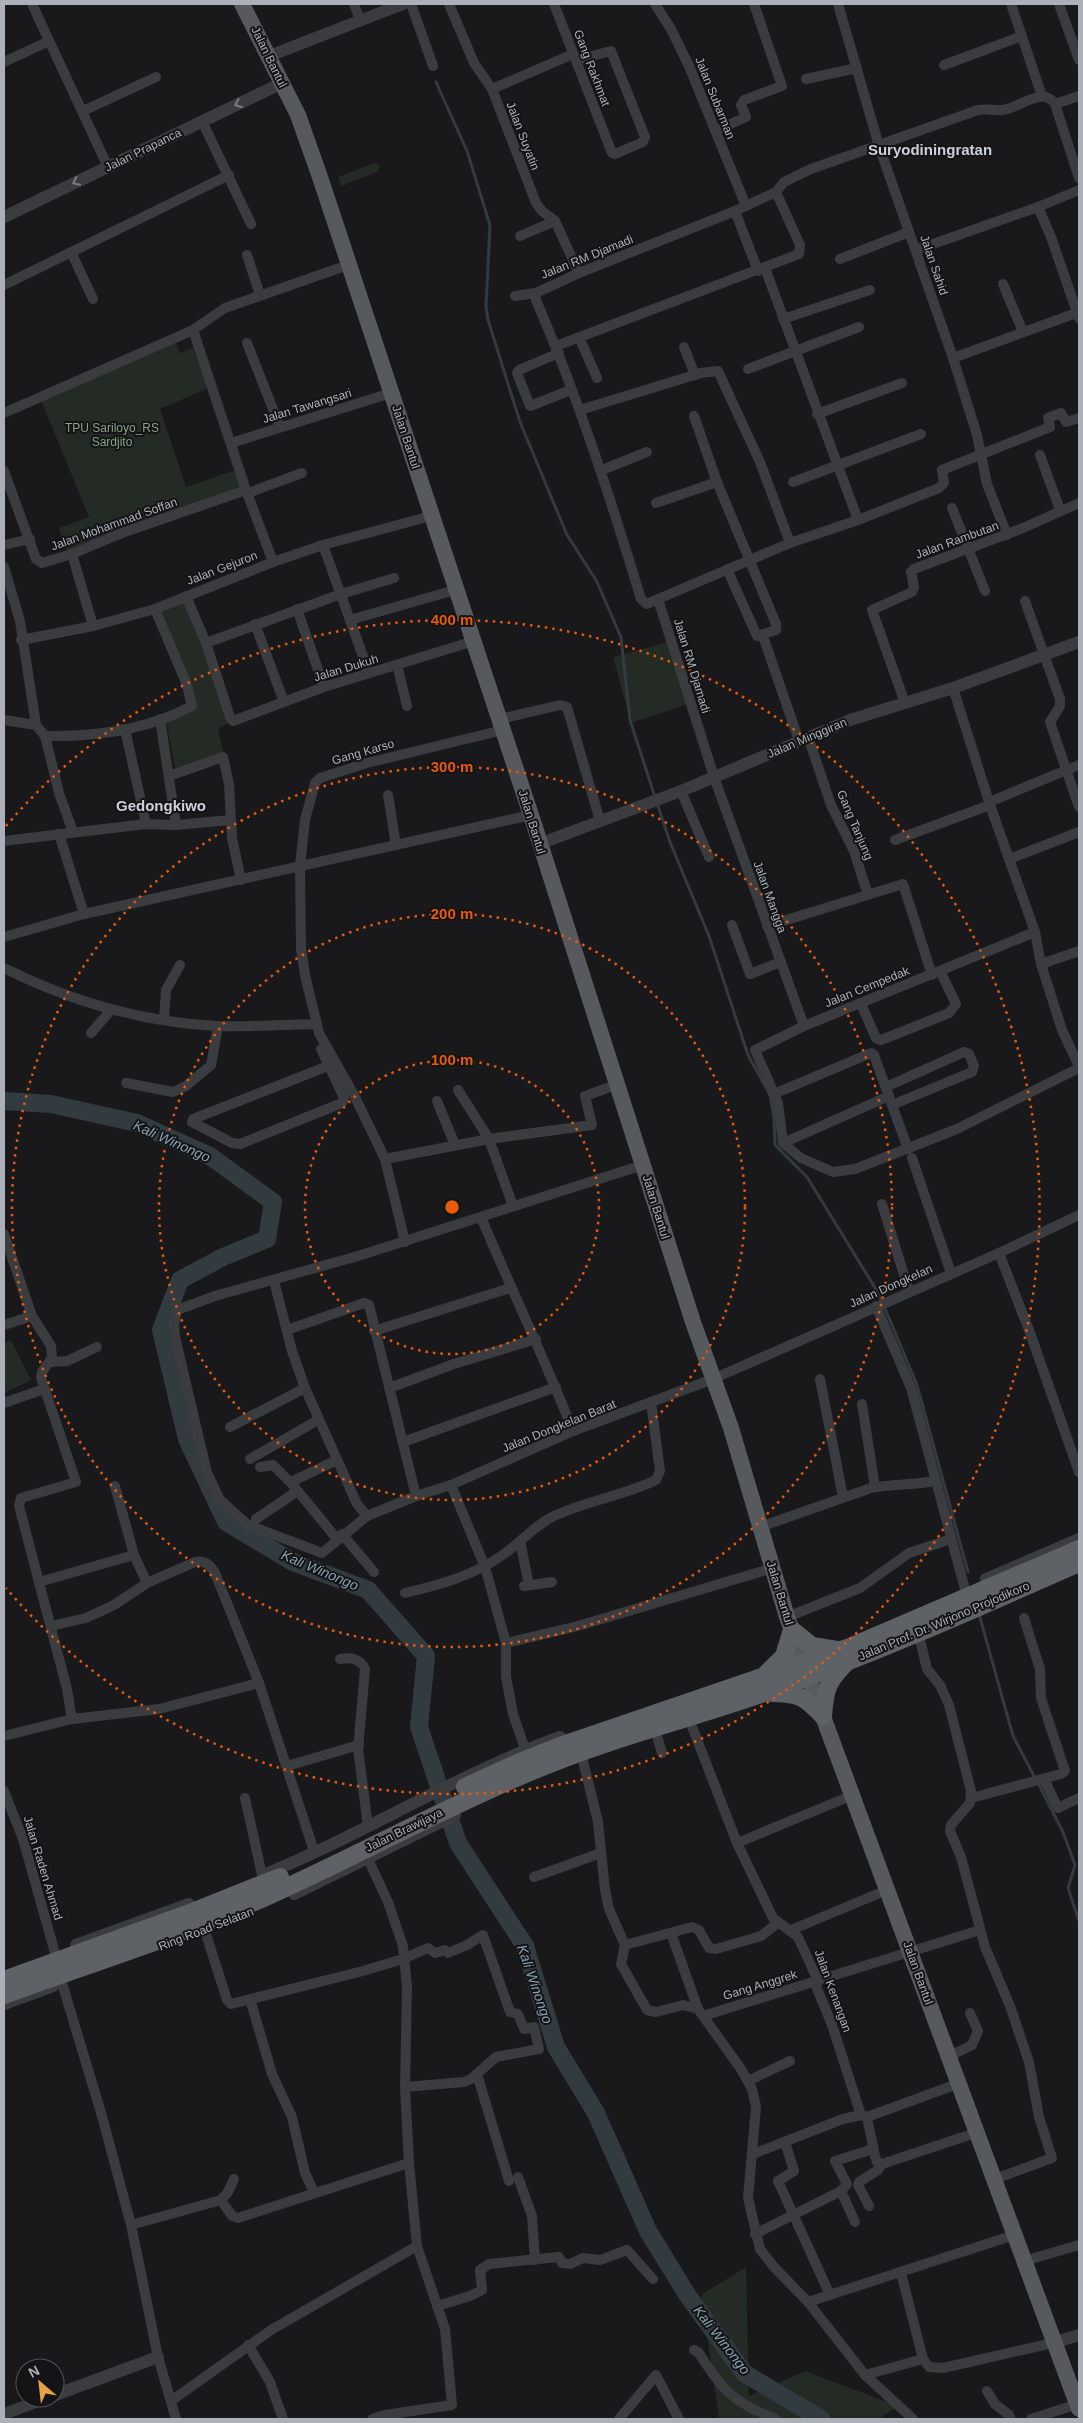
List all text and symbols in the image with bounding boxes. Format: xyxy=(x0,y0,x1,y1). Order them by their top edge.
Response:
street label: Jalan Bantul xyxy=(248,24,290,90)
street label: Gang Rakhmat xyxy=(571,28,613,109)
street label: Jalan Subarman xyxy=(692,55,738,141)
one-way arrow xyxy=(234,97,243,108)
street label: Jalan Suyatin xyxy=(504,100,542,172)
street label: Jalan Prapanca xyxy=(102,125,184,175)
district label: Suryodiningratan xyxy=(868,141,992,158)
one-way arrow xyxy=(72,176,81,186)
street label: Jalan RM Djamadi xyxy=(539,232,635,282)
street label: Jalan Sahid xyxy=(917,233,951,297)
street label: Jalan Tawangsari xyxy=(261,386,353,426)
street label: Jalan Bantul xyxy=(389,403,423,471)
park label: TPU Sariloyo_RS Sardjito xyxy=(65,421,159,449)
street label: Jalan Mohammad Soffan xyxy=(49,495,179,553)
street label: Jalan Rambutan xyxy=(914,518,1000,562)
street label: Jalan Gejuron xyxy=(185,548,259,588)
text: 400 m xyxy=(431,611,473,628)
street label: Jalan RM Djamadi xyxy=(671,617,713,715)
street label: Jalan Dukuh xyxy=(312,652,380,684)
street label: Jalan Minggiran xyxy=(765,715,849,761)
street label: Gang Karso xyxy=(330,736,396,768)
text: 300 m xyxy=(431,758,473,775)
street label: Jalan Bantul xyxy=(516,788,548,856)
street label: Gang Tanjung xyxy=(834,788,876,862)
district label: Gedongkiwo xyxy=(116,797,206,814)
street label: Jalan Mangga xyxy=(751,859,790,935)
text: 200 m xyxy=(431,905,473,922)
street label: Jalan Cempedak xyxy=(823,963,912,1010)
text: 100 m xyxy=(431,1051,473,1068)
water label: Kali Winongo xyxy=(131,1117,213,1165)
street label: Jalan Bantul xyxy=(640,1173,672,1241)
centre of rings xyxy=(443,1198,461,1216)
street label: Jalan Dongkelan xyxy=(847,1261,935,1311)
street label: Jalan Dongkelan Barat xyxy=(500,1397,619,1455)
water label: Kali Winongo xyxy=(279,1547,361,1594)
street label: Jalan Bantul xyxy=(764,1559,796,1627)
street label: Jalan Prof. Dr. Wirjono Projodikoro xyxy=(857,1578,1032,1663)
street label: Jalan Brawijaya xyxy=(363,1805,445,1855)
street label: Jalan Raden Ahmad xyxy=(21,1814,65,1922)
street label: Ring Road Selatan xyxy=(156,1904,256,1954)
street label: Jalan Bantul xyxy=(900,1940,936,2006)
water label: Kali Winongo xyxy=(514,1942,556,2026)
street label: Jalan Kenangan xyxy=(812,1948,854,2034)
street label: Gang Anggrek xyxy=(721,1967,800,2003)
water label: Kali Winongo xyxy=(690,2303,754,2378)
north arrow xyxy=(15,2358,65,2408)
text: N xyxy=(26,2362,42,2381)

